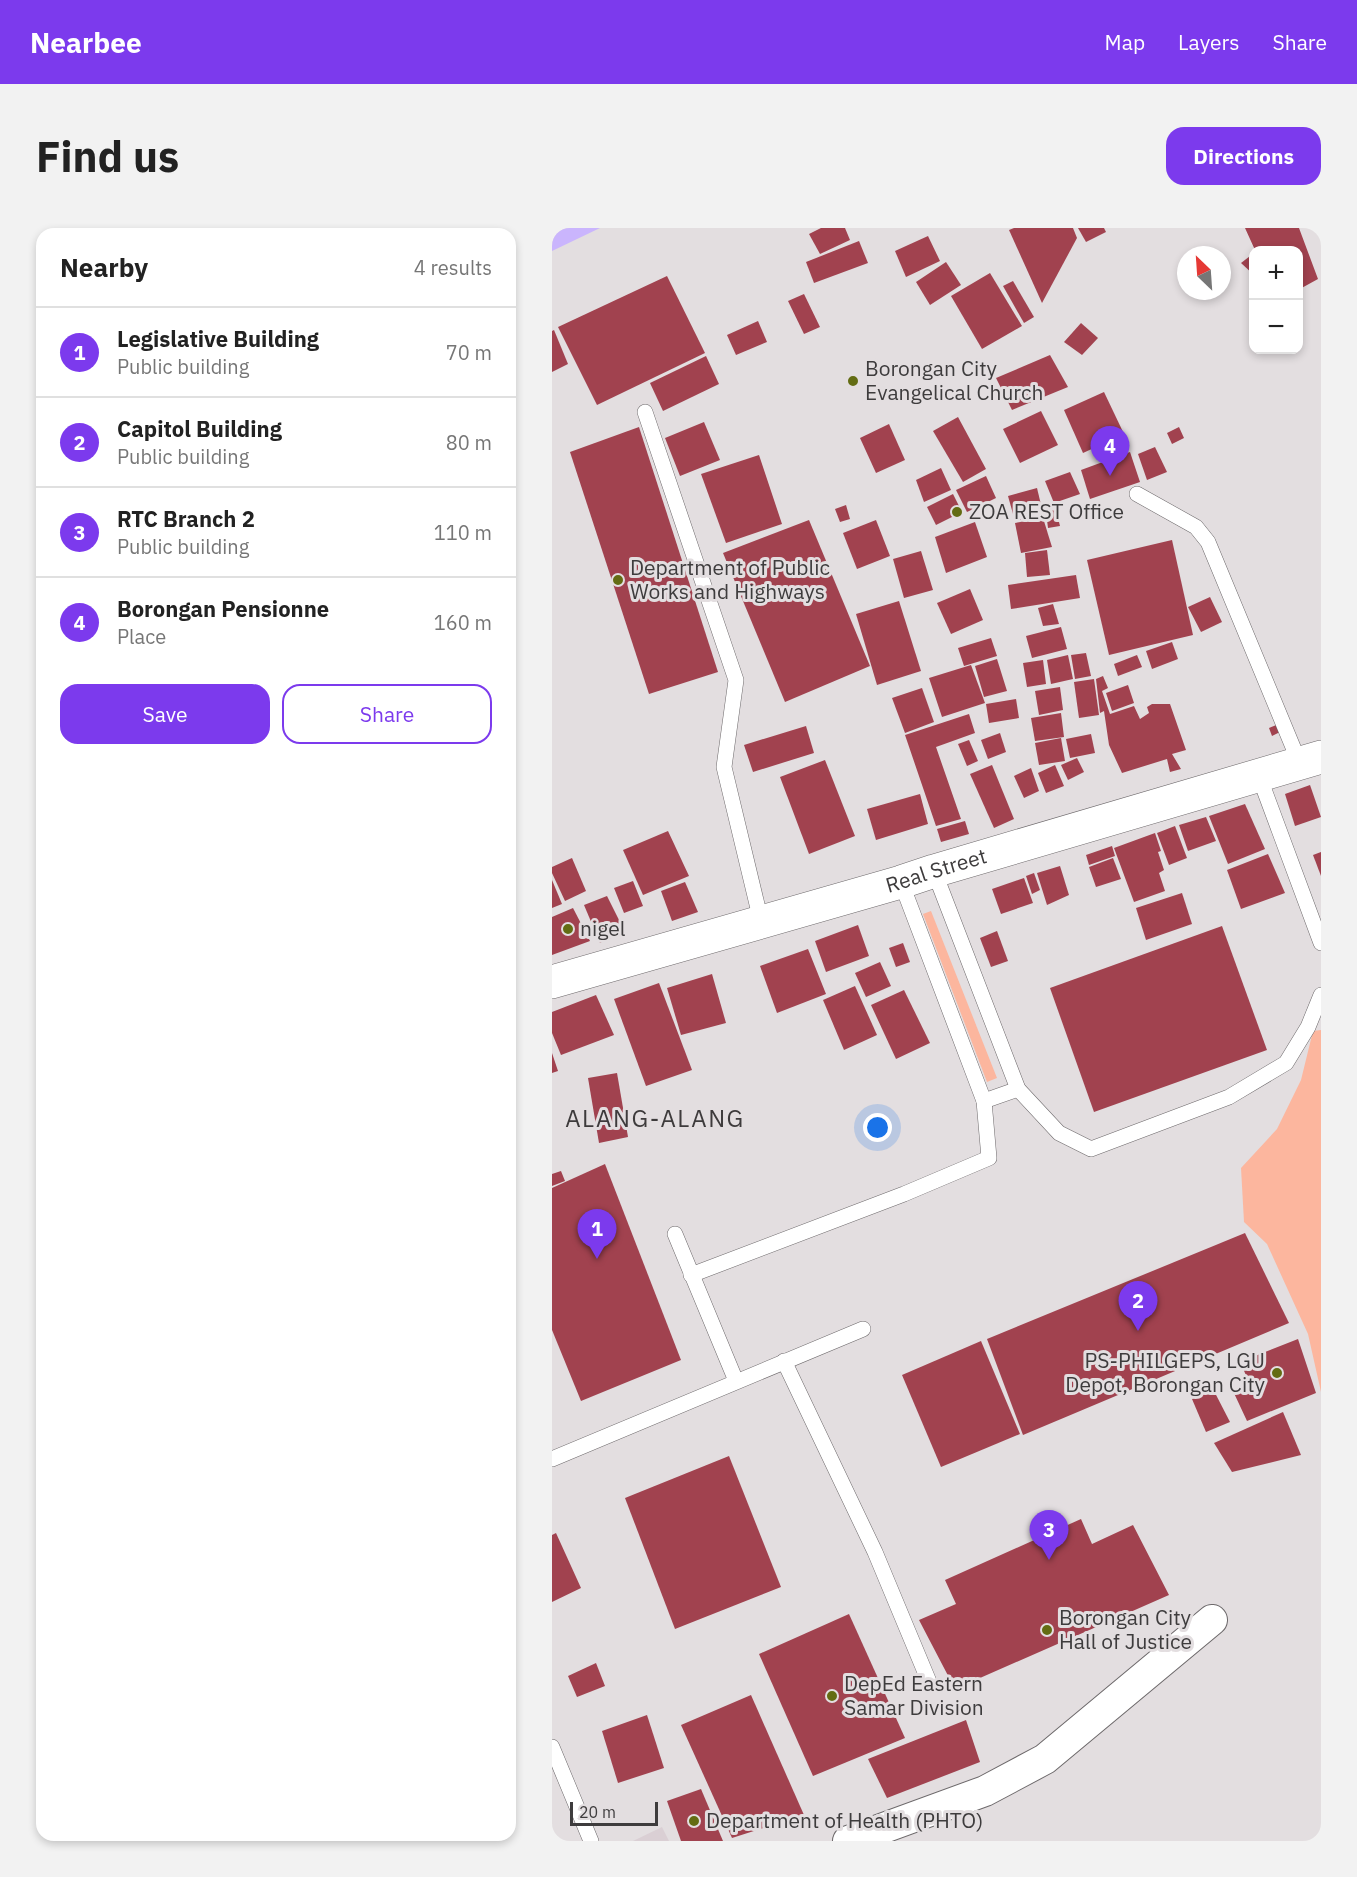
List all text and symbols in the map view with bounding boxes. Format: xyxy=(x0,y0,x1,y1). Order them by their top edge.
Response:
text: Nearbee xyxy=(30,24,142,61)
text: Map xyxy=(1105,28,1145,56)
text: Layers xyxy=(1178,28,1240,56)
text: Share xyxy=(1273,28,1327,56)
button: Directions xyxy=(1166,127,1321,185)
text: Find us xyxy=(36,129,179,184)
north arrow xyxy=(1177,246,1231,300)
map controls xyxy=(1249,246,1303,354)
button: + xyxy=(1249,246,1303,300)
text: Nearby xyxy=(60,250,148,284)
text: 4 results xyxy=(414,254,492,281)
button: − xyxy=(1249,300,1303,354)
text: Legislative Building xyxy=(117,324,319,353)
text: 1 xyxy=(74,339,86,366)
text: 70 m xyxy=(446,339,492,366)
text: Public building xyxy=(117,353,249,380)
place label: Borongan City Evangelical Church xyxy=(865,354,1043,406)
marker: Borongan City Evangelical Church xyxy=(846,374,860,388)
text: Capitol Building xyxy=(117,414,282,443)
pin: 4 xyxy=(1090,426,1130,476)
text: 2 xyxy=(74,429,86,456)
text: 80 m xyxy=(446,429,492,456)
text: Public building xyxy=(117,443,249,470)
place label: ZOA REST Office xyxy=(969,497,1124,525)
text: RTC Branch 2 xyxy=(117,504,255,533)
marker: ZOA REST Office xyxy=(950,505,964,519)
text: 3 xyxy=(74,519,86,546)
text: 110 m xyxy=(434,519,492,546)
text: Public building xyxy=(117,533,249,560)
place label: Department of Public Works and Highways xyxy=(630,553,830,605)
marker: Department of Public Works and Highways xyxy=(611,573,625,587)
text: Borongan Pensionne xyxy=(117,594,329,623)
text: 4 xyxy=(74,609,86,636)
text: 160 m xyxy=(434,609,492,636)
text: Place xyxy=(117,623,166,650)
button: Save xyxy=(60,684,270,744)
button: Share xyxy=(282,684,492,744)
street label: Real Street xyxy=(882,841,990,899)
place label: nigel xyxy=(580,914,626,942)
marker: nigel xyxy=(561,922,575,936)
district label: ALANG-ALANG xyxy=(565,1102,745,1134)
your location xyxy=(863,1113,892,1142)
pin: 1 xyxy=(578,1210,616,1259)
pin: 2 xyxy=(1118,1282,1158,1331)
place label: PS-PHILGEPS, LGU Depot, Borongan City xyxy=(1065,1346,1266,1398)
marker: PS-PHILGEPS, LGU Depot, Borongan City xyxy=(1270,1366,1284,1380)
pin: 3 xyxy=(1030,1510,1068,1560)
place label: Borongan City Hall of Justice xyxy=(1059,1603,1192,1655)
marker: Borongan City Hall of Justice xyxy=(1040,1623,1054,1637)
place label: DepEd Eastern Samar Division xyxy=(844,1669,984,1721)
marker: DepEd Eastern Samar Division xyxy=(825,1689,839,1703)
scale bar xyxy=(570,1799,658,1826)
text: 20 m xyxy=(579,1802,616,1822)
place label: Department of Health (PHTO) xyxy=(706,1806,983,1834)
marker: Department of Health (PHTO) xyxy=(687,1814,701,1828)

